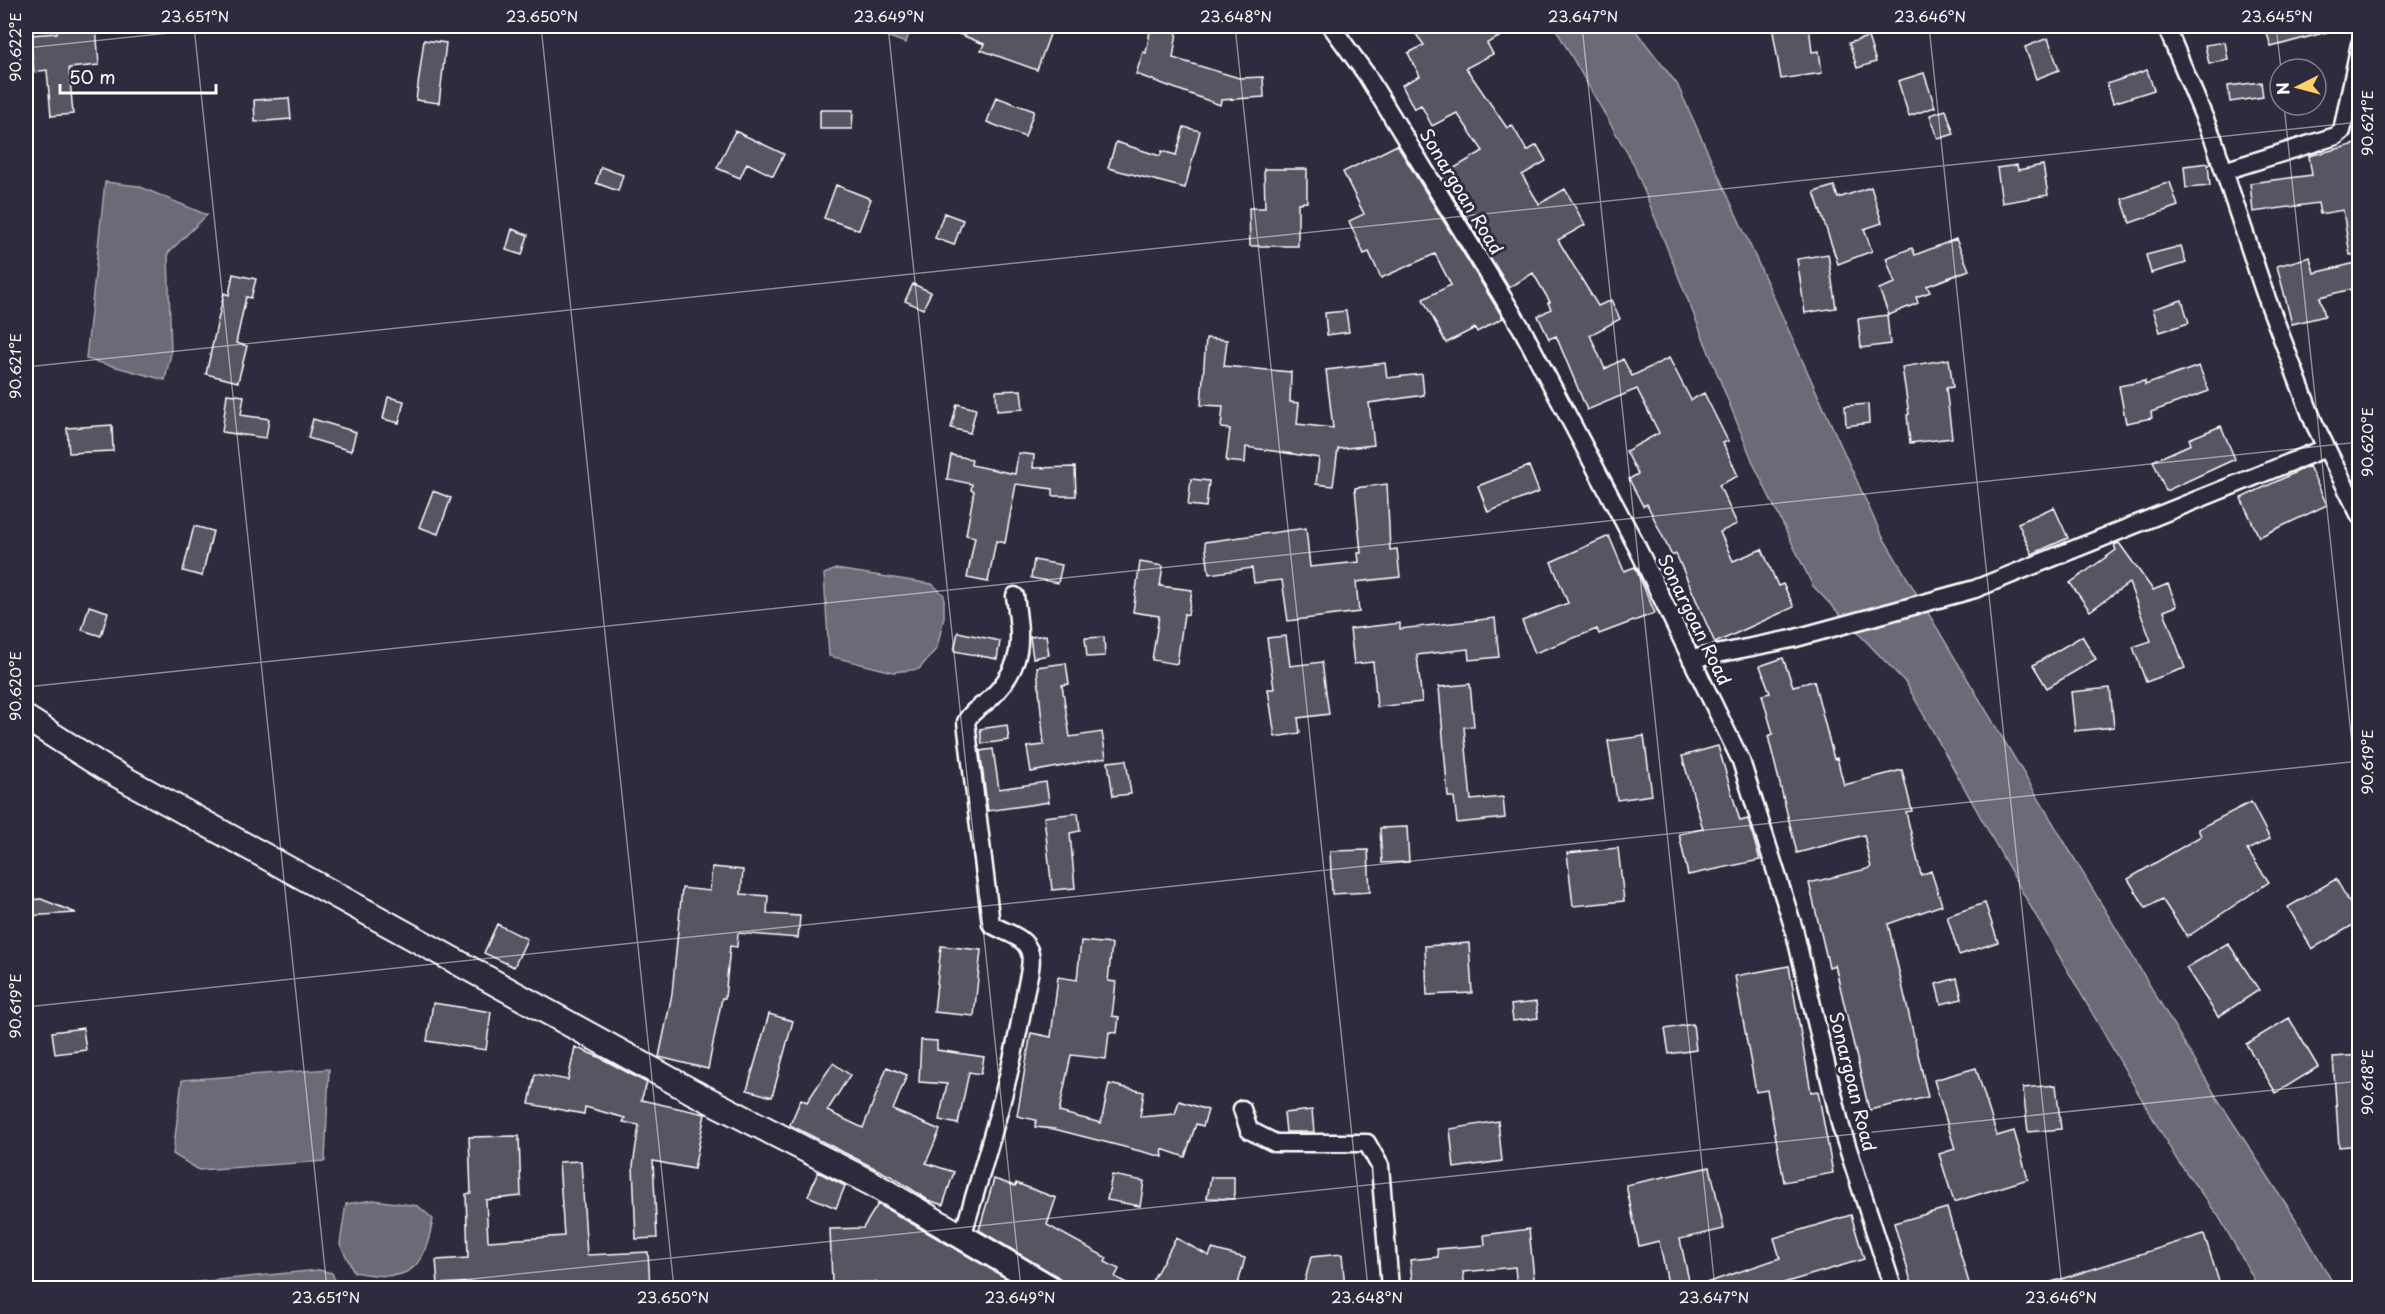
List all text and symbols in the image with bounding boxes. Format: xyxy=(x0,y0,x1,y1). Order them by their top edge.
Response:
text: 23.651°N xyxy=(161,4,229,27)
text: 23.650°N xyxy=(506,4,578,27)
text: 23.649°N xyxy=(853,4,925,27)
text: 23.648°N xyxy=(1200,4,1272,27)
text: 23.647°N xyxy=(1548,4,1618,27)
text: 23.646°N xyxy=(1894,4,1966,27)
text: 23.645°N xyxy=(2241,4,2313,27)
text: 90.622°E xyxy=(3,12,26,82)
scale bar xyxy=(60,57,216,95)
north arrow xyxy=(2268,57,2328,117)
text: 50 m xyxy=(69,63,116,90)
text: N xyxy=(2269,81,2295,96)
text: 90.621°E xyxy=(2355,90,2378,156)
street label: Sonargoan Road xyxy=(1414,123,1511,259)
text: 90.621°E xyxy=(3,333,26,399)
text: 90.620°E xyxy=(2355,407,2378,477)
street label: Sonargoan Road xyxy=(1652,549,1739,689)
text: 90.620°E xyxy=(3,651,26,721)
text: 90.619°E xyxy=(2355,729,2378,795)
text: 90.619°E xyxy=(3,973,26,1039)
street label: Sonargoan Road xyxy=(1823,1009,1884,1154)
text: 90.618°E xyxy=(2355,1049,2378,1115)
text: 23.651°N xyxy=(292,1285,360,1308)
text: 23.650°N xyxy=(637,1285,709,1308)
text: 23.649°N xyxy=(984,1285,1056,1308)
text: 23.648°N xyxy=(1331,1285,1403,1308)
text: 23.647°N xyxy=(1679,1285,1749,1308)
text: 23.646°N xyxy=(2025,1285,2097,1308)

